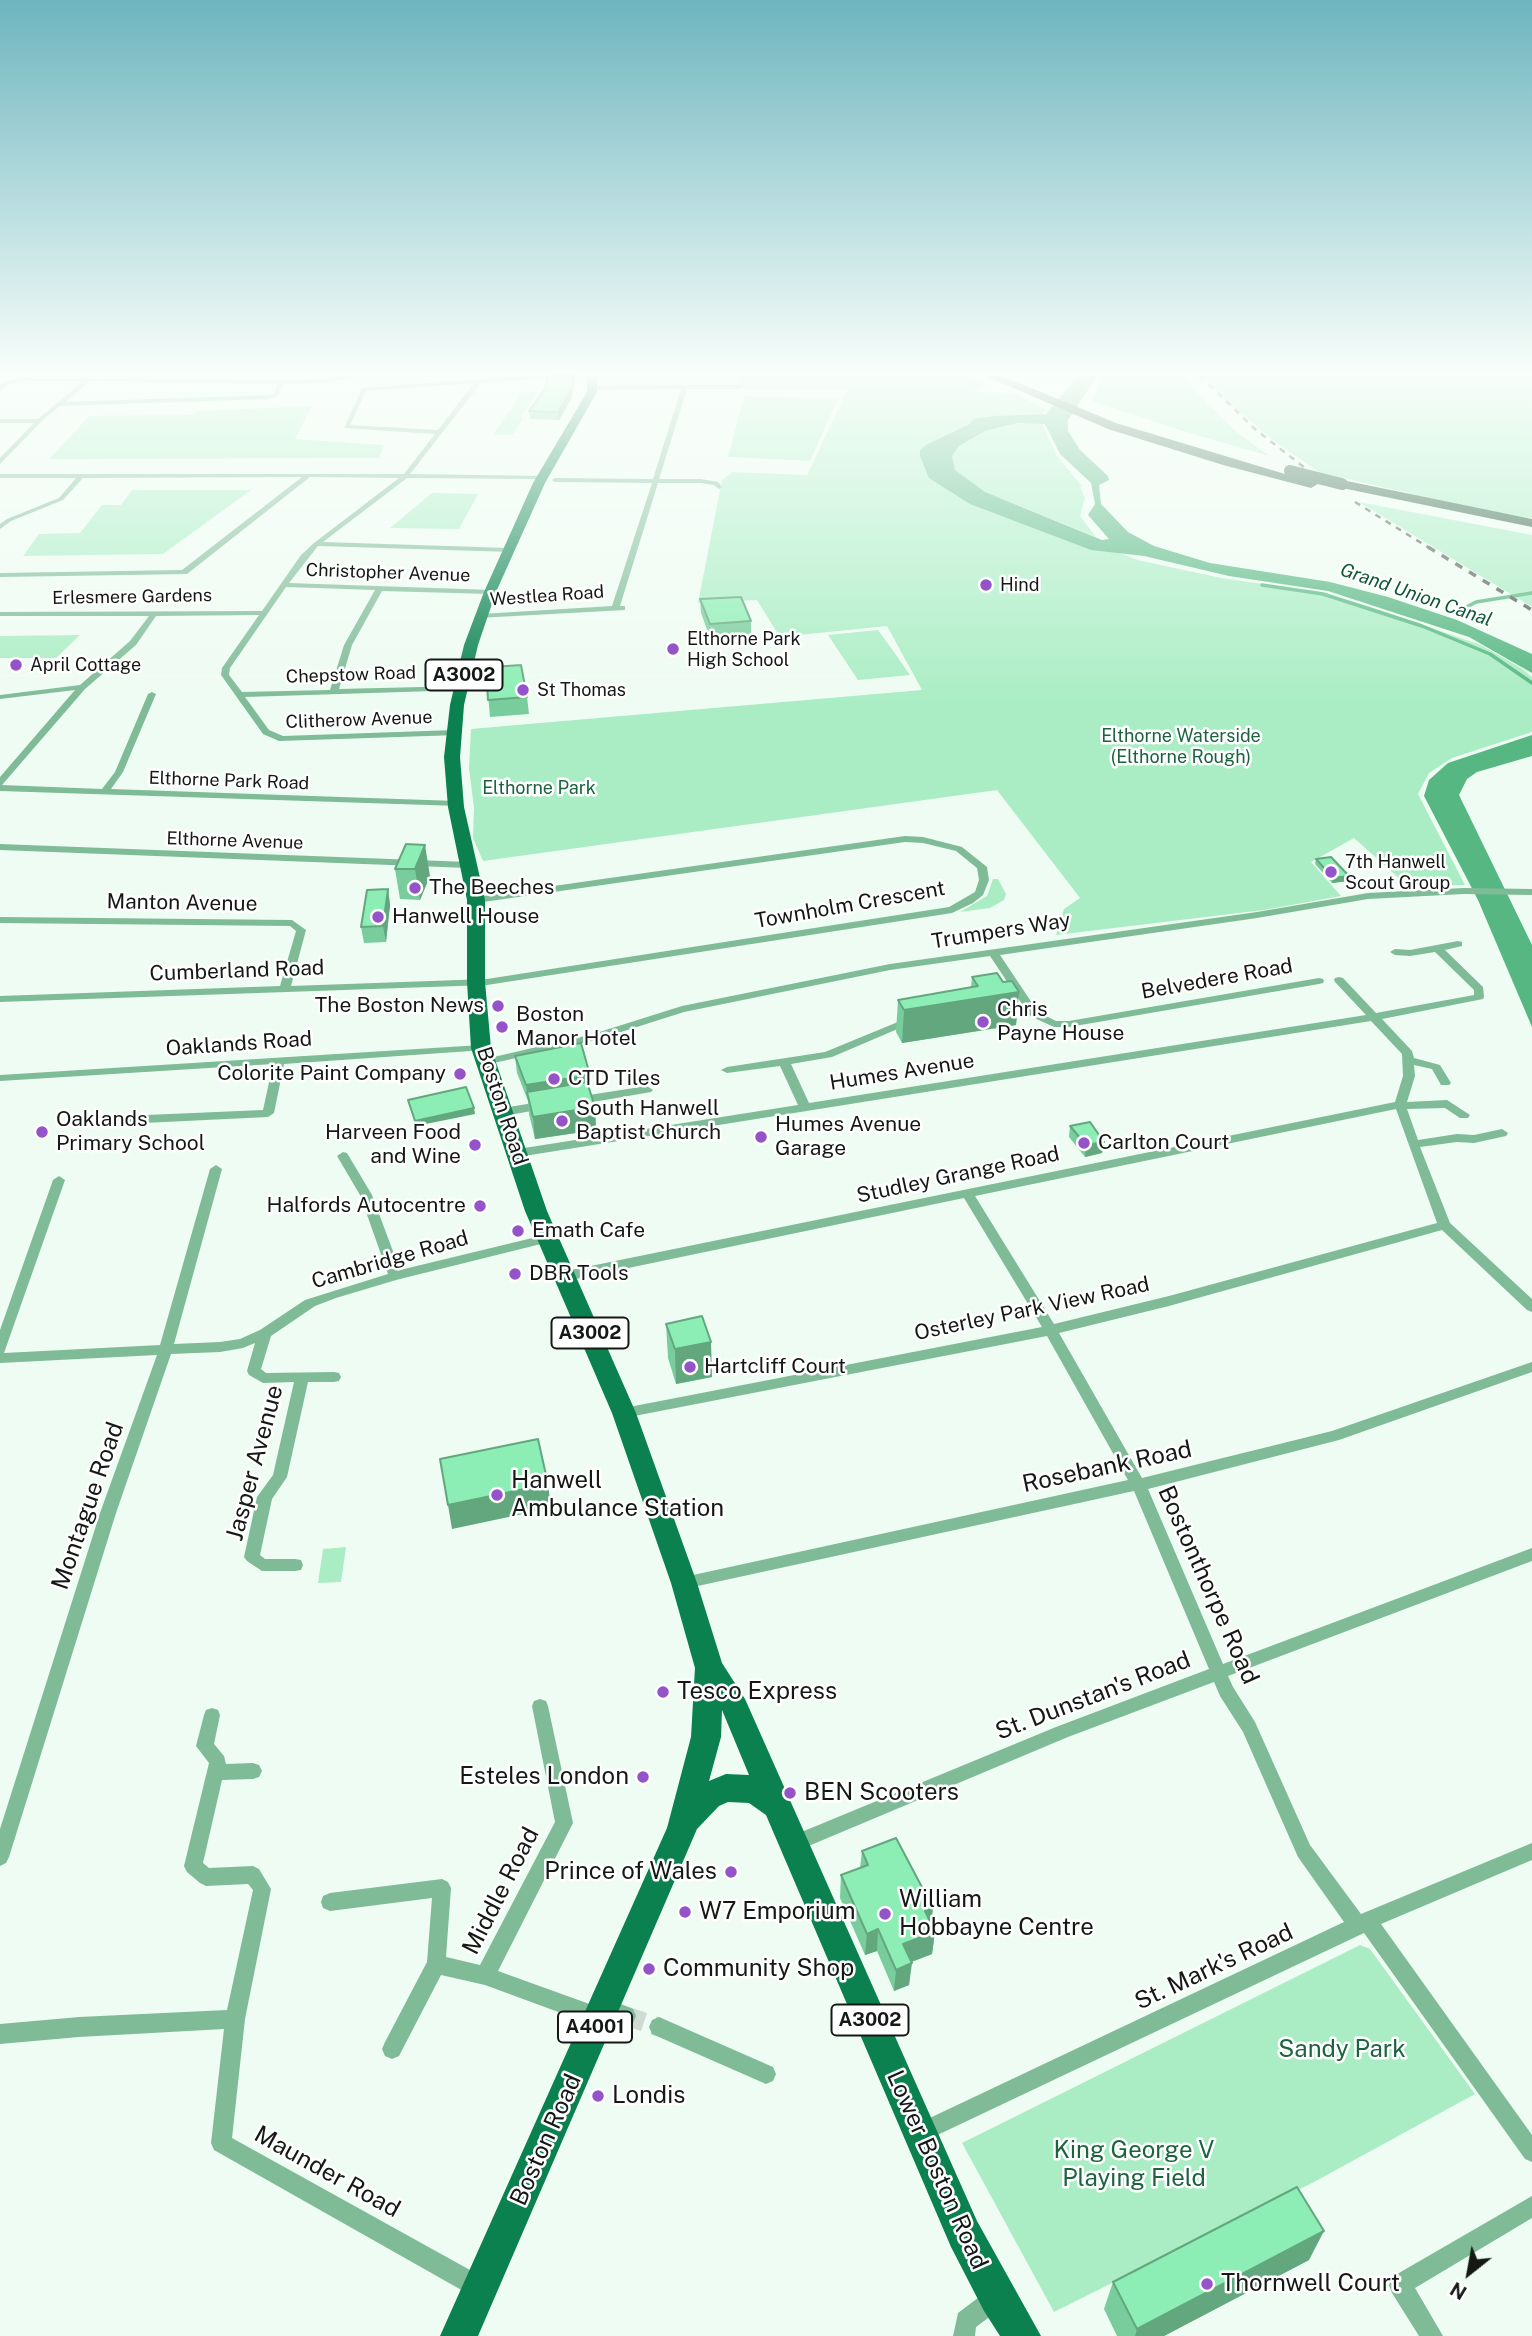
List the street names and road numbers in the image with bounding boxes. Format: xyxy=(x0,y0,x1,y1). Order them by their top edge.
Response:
street label: Christopher Avenue xyxy=(305,559,471,587)
street label: Westlea Road xyxy=(489,581,605,611)
street label: Erlesmere Gardens xyxy=(52,585,212,609)
road number: A3002 xyxy=(426,660,503,690)
street label: Chepstow Road xyxy=(285,662,417,688)
street label: Clitherow Avenue xyxy=(285,707,433,733)
street label: Elthorne Park Road xyxy=(148,767,310,795)
street label: Elthorne Avenue xyxy=(166,828,304,854)
street label: Townholm Crescent xyxy=(753,876,947,934)
street label: Manton Avenue xyxy=(106,889,258,917)
street label: Trumpers Way xyxy=(930,908,1072,954)
street label: Belvedere Road xyxy=(1139,953,1295,1005)
street label: Cumberland Road xyxy=(149,955,325,987)
street label: Oaklands Road xyxy=(165,1026,313,1062)
street label: Boston Road xyxy=(471,1044,533,1168)
street label: Humes Avenue xyxy=(828,1048,976,1096)
street label: Studley Grange Road xyxy=(854,1141,1062,1209)
street label: Cambridge Road xyxy=(309,1226,471,1294)
street label: Osterley Park View Road xyxy=(912,1272,1152,1346)
road number: A3002 xyxy=(552,1317,628,1348)
street label: Jasper Avenue xyxy=(220,1382,290,1544)
street label: Montague Road xyxy=(46,1418,130,1594)
street label: Rosebank Road xyxy=(1020,1435,1194,1499)
street label: Bostonthorpe Road xyxy=(1151,1481,1265,1689)
street label: St. Dunstan's Road xyxy=(991,1646,1195,1746)
street label: Middle Road xyxy=(457,1823,545,1959)
street label: St. Mark's Road xyxy=(1130,1918,1298,2016)
road number: A3002 xyxy=(832,2004,908,2036)
road number: A4001 xyxy=(558,2011,632,2042)
street label: Lower Boston Road xyxy=(880,2066,994,2274)
street label: Boston Road xyxy=(504,2070,588,2210)
street label: Maunder Road xyxy=(249,2120,405,2224)

